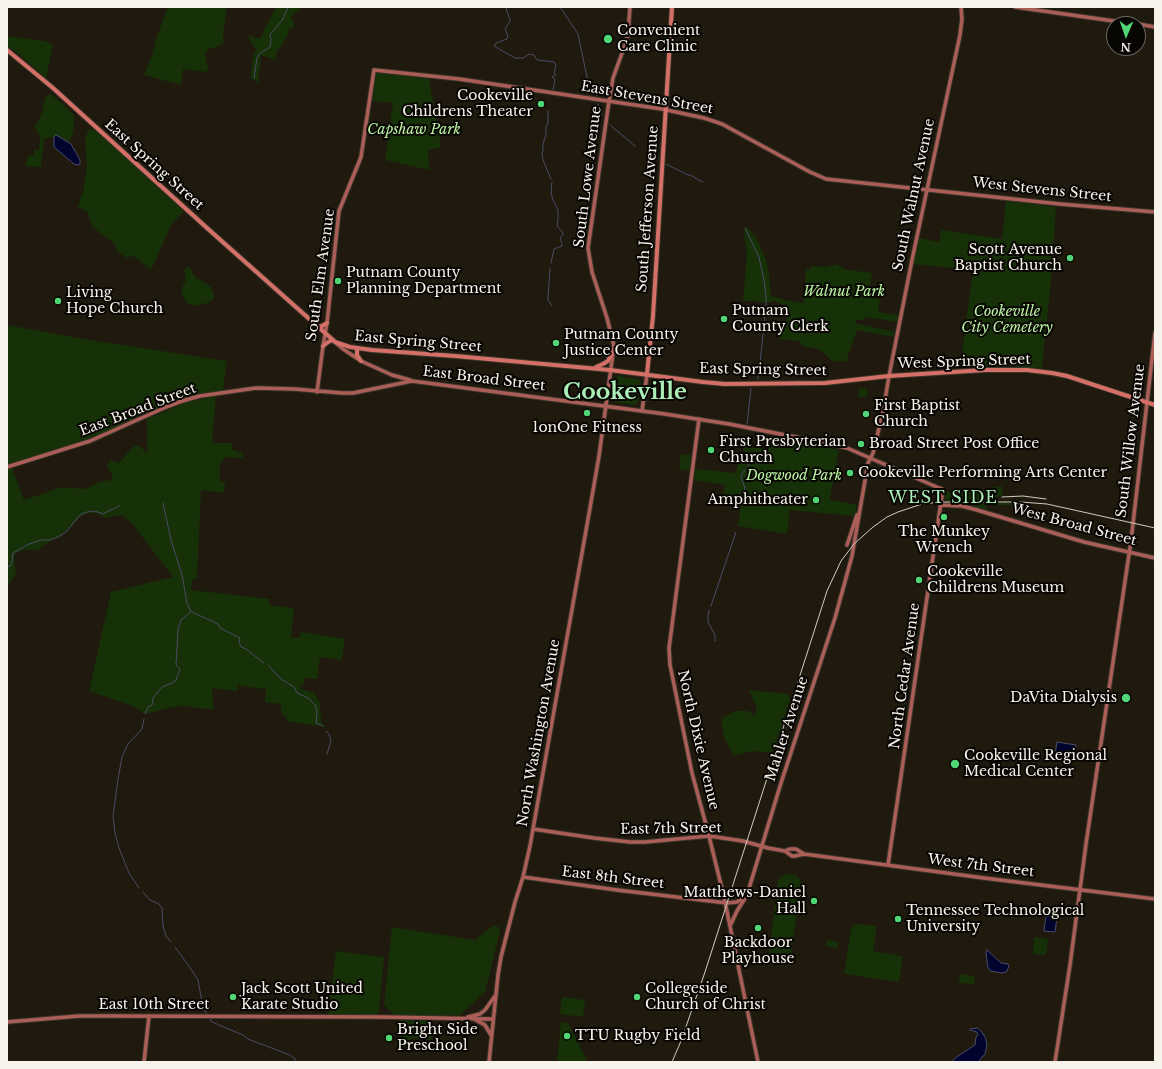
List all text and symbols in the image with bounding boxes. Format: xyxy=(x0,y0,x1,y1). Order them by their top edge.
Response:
north arrow xyxy=(1106,16,1146,56)
place label: Convenient Care Clinic xyxy=(617,23,700,56)
marker: Convenient Care Clinic xyxy=(602,33,614,45)
text: N xyxy=(1120,40,1131,54)
street label: East Stevens Street xyxy=(580,78,714,118)
place label: Cookeville Childrens Theater xyxy=(402,88,533,120)
marker: Cookeville Childrens Theater xyxy=(536,99,546,109)
street label: South Lowe Avenue xyxy=(571,105,605,249)
street label: East Spring Street xyxy=(101,116,207,214)
street label: South Walnut Avenue xyxy=(890,117,938,273)
park label: Capshaw Park xyxy=(367,122,461,138)
street label: South Jefferson Avenue xyxy=(634,125,662,293)
street label: West Stevens Street xyxy=(972,174,1112,206)
street label: South Elm Avenue xyxy=(303,208,339,342)
place label: Scott Avenue Baptist Church xyxy=(954,242,1062,274)
marker: Scott Avenue Baptist Church xyxy=(1065,253,1075,263)
place label: Putnam County Planning Department xyxy=(346,265,502,298)
marker: Putnam County Planning Department xyxy=(333,276,343,286)
park label: Walnut Park xyxy=(803,284,885,300)
place label: Living Hope Church xyxy=(66,285,163,318)
marker: Living Hope Church xyxy=(53,296,63,306)
place label: Putnam County Clerk xyxy=(732,303,829,336)
park label: Cookeville City Cemetery xyxy=(961,304,1053,336)
marker: Putnam County Clerk xyxy=(719,314,729,324)
place label: Putnam County Justice Center xyxy=(564,327,678,360)
street label: East Spring Street xyxy=(354,328,482,356)
marker: Putnam County Justice Center xyxy=(551,338,561,348)
street label: West Spring Street xyxy=(897,351,1031,373)
street label: East Spring Street xyxy=(699,360,827,380)
street label: East Broad Street xyxy=(422,363,546,395)
street label: South Willow Avenue xyxy=(1113,363,1149,519)
street label: East Broad Street xyxy=(77,380,199,440)
district label: Cookeville xyxy=(563,380,687,406)
place label: First Baptist Church xyxy=(874,398,960,430)
marker: 1onOne Fitness xyxy=(582,408,592,418)
marker: First Baptist Church xyxy=(861,409,871,419)
place label: 1onOne Fitness xyxy=(532,420,642,436)
place label: First Presbyterian Church xyxy=(719,434,846,466)
place label: Broad Street Post Office xyxy=(869,436,1039,452)
marker: Broad Street Post Office xyxy=(856,439,866,449)
marker: First Presbyterian Church xyxy=(706,445,716,455)
place label: Cookeville Performing Arts Center xyxy=(858,465,1107,481)
park label: Dogwood Park xyxy=(746,468,842,484)
marker: Cookeville Performing Arts Center xyxy=(845,468,855,478)
district label: WEST SIDE xyxy=(888,488,998,508)
place label: Amphitheater xyxy=(708,492,808,508)
marker: Amphitheater xyxy=(811,495,821,505)
street label: West Broad Street xyxy=(1010,500,1138,550)
marker: The Munkey Wrench xyxy=(939,512,949,522)
place label: The Munkey Wrench xyxy=(898,524,990,556)
place label: Cookeville Childrens Museum xyxy=(927,564,1064,596)
marker: Cookeville Childrens Museum xyxy=(914,575,924,585)
street label: North Cedar Avenue xyxy=(886,602,924,750)
street label: North Washington Avenue xyxy=(514,638,564,828)
street label: North Dixie Avenue xyxy=(674,669,722,811)
street label: Mahler Avenue xyxy=(762,674,812,784)
place label: DaVita Dialysis xyxy=(1010,690,1117,706)
marker: DaVita Dialysis xyxy=(1120,692,1132,704)
place label: Cookeville Regional Medical Center xyxy=(964,748,1107,780)
marker: Cookeville Regional Medical Center xyxy=(949,758,961,770)
street label: East 7th Street xyxy=(620,820,722,838)
street label: West 7th Street xyxy=(927,851,1035,881)
street label: East 8th Street xyxy=(561,863,665,893)
place label: Matthews-Daniel Hall xyxy=(683,885,806,918)
marker: Matthews-Daniel Hall xyxy=(809,896,819,906)
place label: Tennessee Technological University xyxy=(906,903,1084,936)
marker: Tennessee Technological University xyxy=(893,914,903,924)
marker: Backdoor Playhouse xyxy=(753,923,763,933)
place label: Backdoor Playhouse xyxy=(721,935,795,968)
place label: Jack Scott United Karate Studio xyxy=(241,981,363,1014)
place label: Collegeside Church of Christ xyxy=(645,981,766,1014)
marker: Jack Scott United Karate Studio xyxy=(228,992,238,1002)
marker: Collegeside Church of Christ xyxy=(632,992,642,1002)
street label: East 10th Street xyxy=(99,997,209,1013)
place label: Bright Side Preschool xyxy=(397,1022,478,1054)
place label: TTU Rugby Field xyxy=(575,1028,700,1044)
marker: TTU Rugby Field xyxy=(562,1031,572,1041)
marker: Bright Side Preschool xyxy=(384,1033,394,1043)

